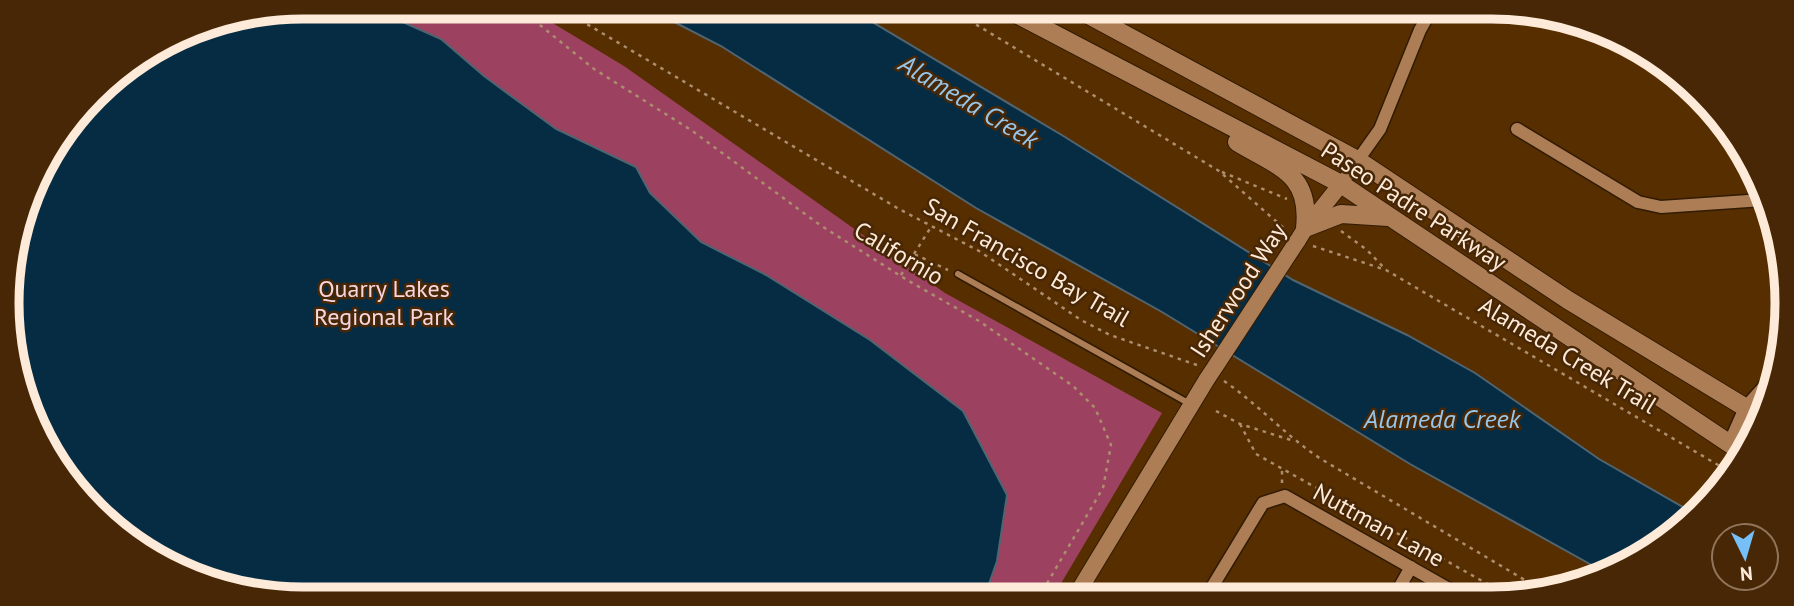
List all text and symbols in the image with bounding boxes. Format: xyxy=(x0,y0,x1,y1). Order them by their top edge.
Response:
water label: Alameda Creek xyxy=(893,46,1046,156)
street label: Paseo Padre Parkway xyxy=(1315,135,1513,277)
street label: San Francisco Bay Trail xyxy=(918,190,1136,334)
street label: Californio xyxy=(848,214,950,292)
street label: Isherwood Way xyxy=(1183,217,1293,363)
park label: Quarry Lakes Regional Park xyxy=(314,273,454,332)
street label: Alameda Creek Trail xyxy=(1473,290,1663,420)
water label: Alameda Creek xyxy=(1363,402,1522,435)
street label: Nuttman Lane xyxy=(1308,476,1450,574)
north arrow xyxy=(1710,522,1780,592)
text: N xyxy=(1739,561,1754,586)

